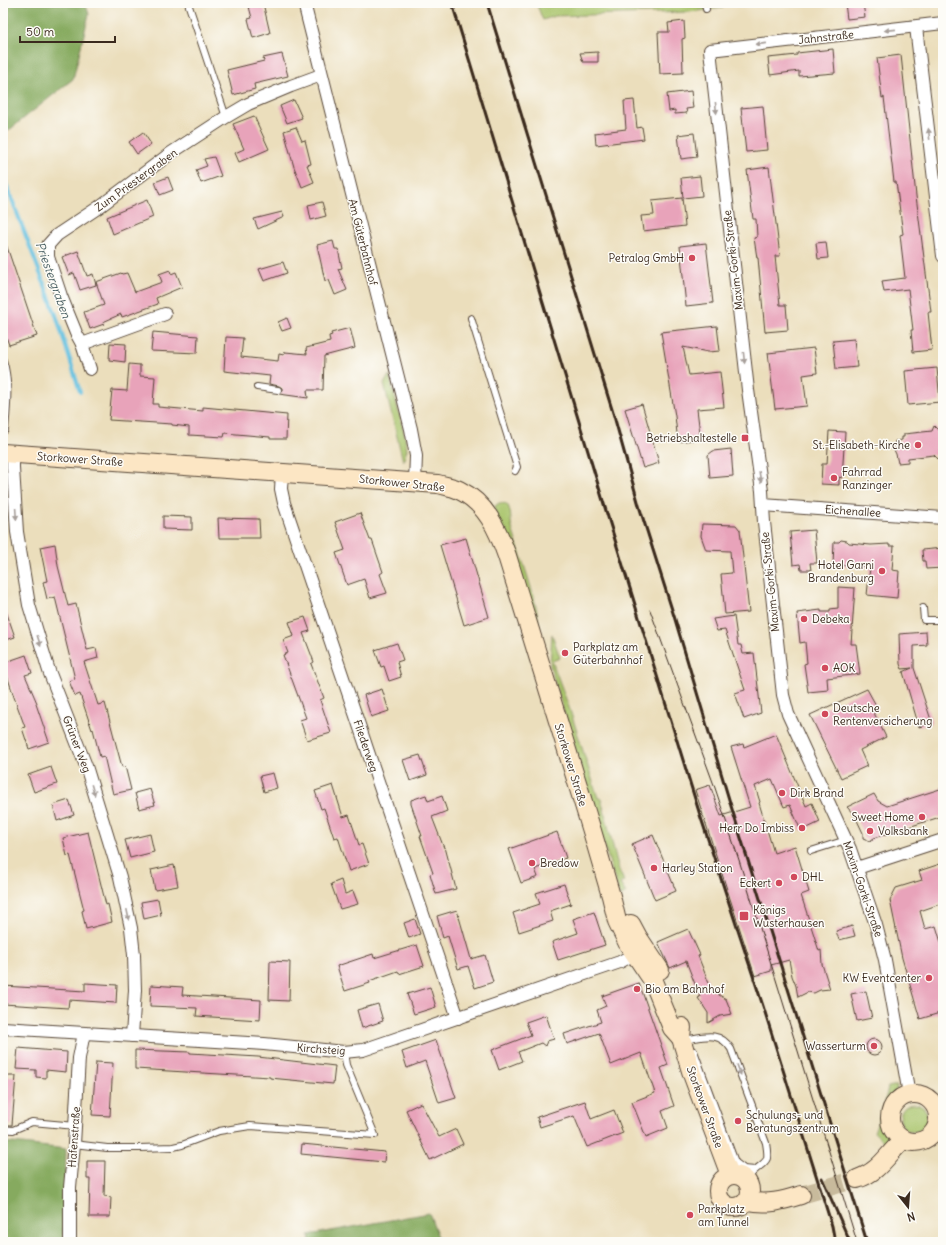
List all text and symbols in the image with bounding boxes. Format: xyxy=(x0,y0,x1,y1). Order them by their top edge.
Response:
scale bar xyxy=(20,18,115,44)
text: 50 m xyxy=(26,24,55,39)
street label: Jahnstraße xyxy=(797,27,855,47)
one-way arrow xyxy=(884,27,896,33)
one-way arrow xyxy=(755,41,767,47)
one-way arrow xyxy=(713,102,719,114)
one-way arrow xyxy=(926,128,932,140)
street label: Zum Priestergraben xyxy=(92,145,180,215)
street label: Am Güterbahnhof xyxy=(345,197,381,287)
street label: Maxim-Gorki-Straße xyxy=(720,209,746,311)
water label: Priestergraben xyxy=(33,240,75,321)
place label: Petralog GmbH xyxy=(609,251,684,265)
marker: Petralog GmbH xyxy=(687,253,697,263)
one-way arrow xyxy=(741,352,747,364)
place label: Betriebshaltestelle xyxy=(646,431,737,445)
marker: Betriebshaltestelle xyxy=(740,433,750,443)
place label: St.-Elisabeth-Kirche xyxy=(813,438,910,452)
marker: St.-Elisabeth-Kirche xyxy=(913,440,923,450)
street label: Storkower Straße xyxy=(37,449,123,469)
place label: Fahrrad Ranzinger xyxy=(842,465,893,492)
one-way arrow xyxy=(757,471,763,483)
street label: Storkower Straße xyxy=(359,472,446,494)
marker: Fahrrad Ranzinger xyxy=(829,473,839,483)
street label: Eichenallee xyxy=(824,502,882,520)
one-way arrow xyxy=(12,508,19,520)
street label: Maxim-Gorki-Straße xyxy=(758,531,782,633)
place label: Hotel Garni Brandenburg xyxy=(808,558,874,585)
marker: Hotel Garni Brandenburg xyxy=(877,566,887,576)
place label: Debeka xyxy=(812,612,850,626)
marker: Debeka xyxy=(799,614,809,624)
one-way arrow xyxy=(36,636,42,648)
place label: Parkplatz am Güterbahnhof xyxy=(573,640,643,667)
marker: Parkplatz am Güterbahnhof xyxy=(560,648,570,658)
place label: AOK xyxy=(833,661,856,675)
marker: AOK xyxy=(820,663,830,673)
place label: Deutsche Rentenversicherung xyxy=(833,701,932,728)
marker: Deutsche Rentenversicherung xyxy=(820,709,830,719)
street label: Grüner Weg xyxy=(60,714,94,774)
street label: Fliederweg xyxy=(350,718,382,774)
street label: Storkower Straße xyxy=(552,722,590,808)
one-way arrow xyxy=(90,784,96,796)
place label: Dirk Brand xyxy=(790,786,844,800)
marker: Dirk Brand xyxy=(777,788,787,798)
place label: Sweet Home xyxy=(852,810,914,824)
marker: Sweet Home xyxy=(917,812,927,822)
place label: Herr Do Imbiss xyxy=(719,821,794,835)
marker: Herr Do Imbiss xyxy=(797,823,807,833)
place label: Volksbank xyxy=(878,824,928,838)
marker: Volksbank xyxy=(865,826,875,836)
street label: Maxim-Gorki-Straße xyxy=(840,839,886,939)
place label: Bredow xyxy=(540,856,579,870)
marker: Bredow xyxy=(527,858,537,868)
place label: Harley Station xyxy=(662,861,733,875)
marker: Harley Station xyxy=(649,863,659,873)
place label: DHL xyxy=(802,870,824,884)
marker: DHL xyxy=(789,872,799,882)
place label: Eckert xyxy=(739,876,771,890)
marker: Eckert xyxy=(774,878,784,888)
place label: Königs Wusterhausen xyxy=(753,903,824,930)
one-way arrow xyxy=(125,909,131,921)
marker: Königs Wusterhausen xyxy=(738,910,750,922)
place label: KW Eventcenter xyxy=(842,971,922,985)
marker: KW Eventcenter xyxy=(924,973,934,983)
place label: Bio am Bahnhof xyxy=(645,982,725,996)
marker: Bio am Bahnhof xyxy=(632,984,642,994)
place label: Wasserturm xyxy=(805,1039,866,1053)
street label: Kirchsteig xyxy=(296,1040,346,1058)
marker: Wasserturm xyxy=(869,1041,879,1051)
street label: Storkower Straße xyxy=(684,1064,726,1150)
one-way arrow xyxy=(737,1064,743,1076)
street label: Hafenstraße xyxy=(65,1106,83,1168)
place label: Schulungs- und Beratungszentrum xyxy=(746,1108,839,1135)
marker: Schulungs- und Beratungszentrum xyxy=(733,1116,743,1126)
north arrow xyxy=(888,1187,928,1227)
place label: Parkplatz am Tunnel xyxy=(698,1202,749,1229)
text: N xyxy=(905,1209,917,1224)
marker: Parkplatz am Tunnel xyxy=(685,1210,695,1220)

